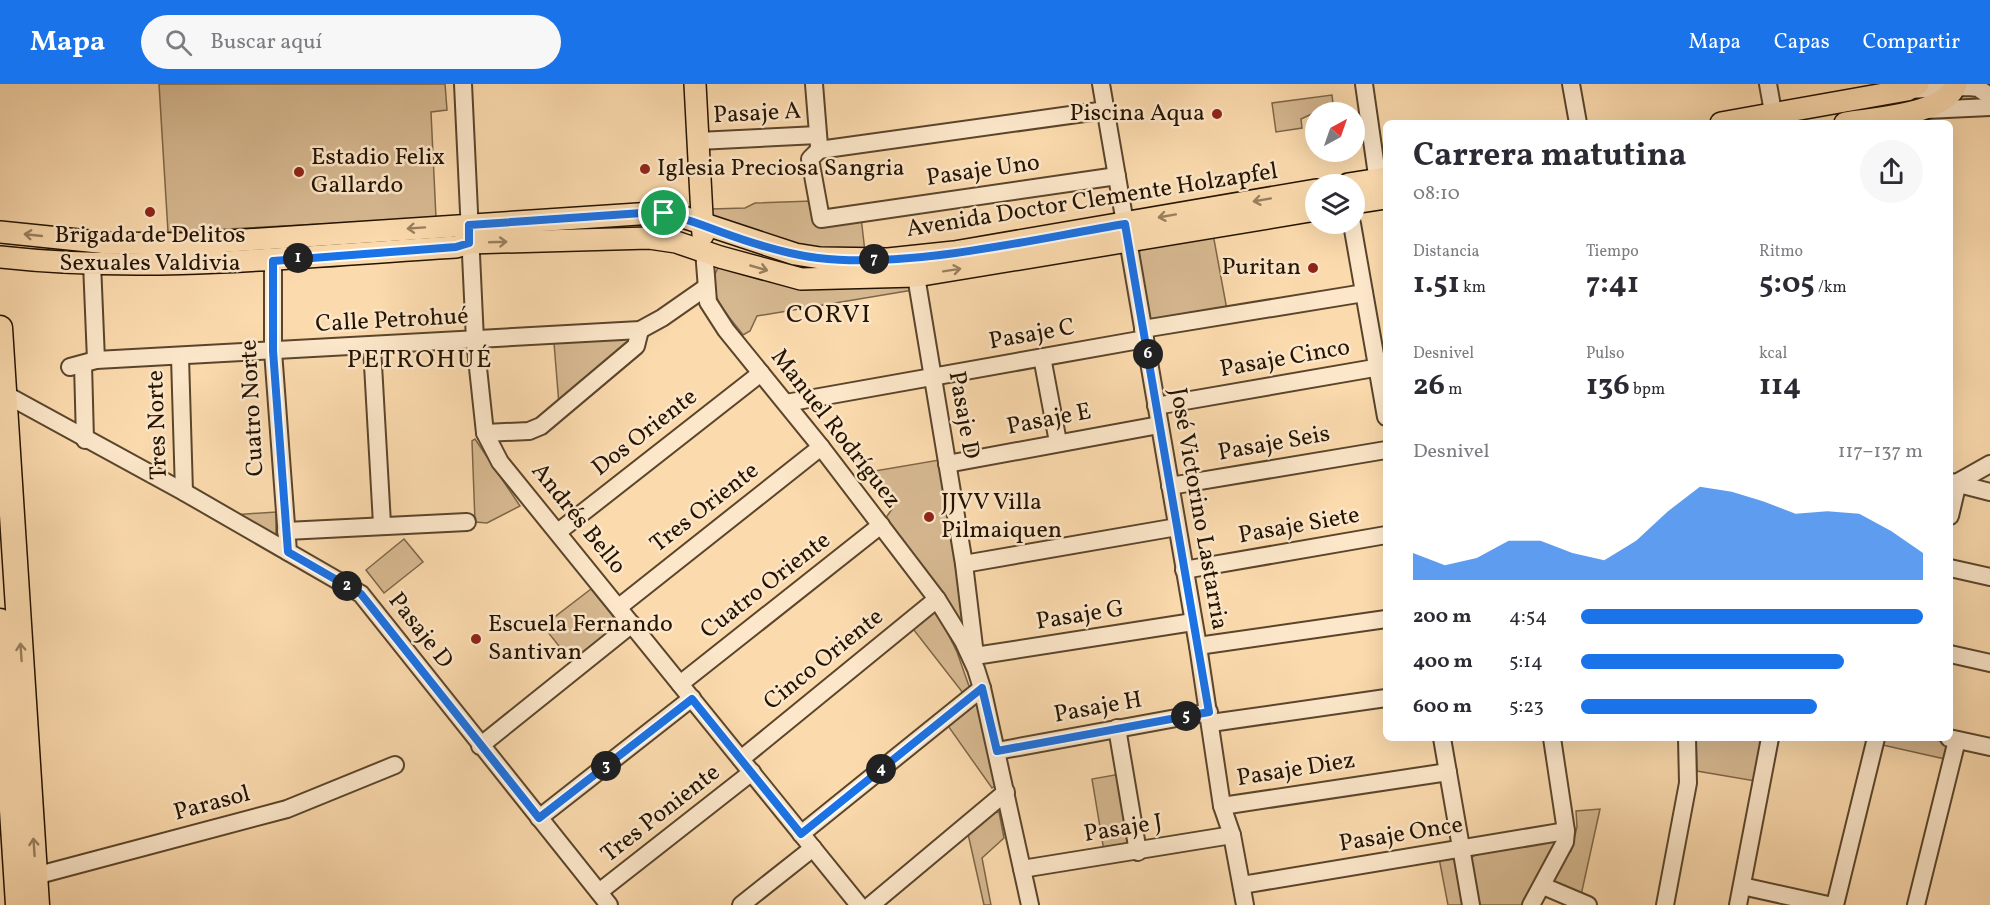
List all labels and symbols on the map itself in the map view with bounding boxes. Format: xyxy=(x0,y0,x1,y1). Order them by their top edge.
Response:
street label: Pasaje A xyxy=(712,95,802,133)
place label: Piscina Aqua xyxy=(1070,97,1205,131)
north arrow xyxy=(1305,102,1365,162)
marker: Piscina Aqua xyxy=(1210,107,1224,121)
place label: Estadio Felix Gallardo xyxy=(311,141,445,203)
street label: Pasaje Uno xyxy=(924,146,1042,196)
place label: Iglesia Preciosa Sangria xyxy=(657,152,905,186)
street label: Avenida Doctor Clemente Holzapfel xyxy=(904,155,1280,247)
marker: Iglesia Preciosa Sangria xyxy=(638,162,652,176)
marker: Estadio Felix Gallardo xyxy=(292,165,306,179)
pin xyxy=(638,187,689,238)
one-way arrow xyxy=(1253,194,1272,205)
marker: Brigada de Delitos Sexuales Valdivia xyxy=(143,205,157,219)
one-way arrow xyxy=(1158,211,1177,222)
place label: Brigada de Delitos Sexuales Valdivia xyxy=(55,219,245,281)
one-way arrow xyxy=(406,223,426,234)
one-way arrow xyxy=(23,229,43,240)
one-way arrow xyxy=(488,237,508,248)
pin: 1 xyxy=(283,243,313,273)
pin: 7 xyxy=(859,244,889,274)
place label: Puritan xyxy=(1222,251,1301,285)
marker: Puritan xyxy=(1306,261,1320,275)
one-way arrow xyxy=(749,263,768,274)
one-way arrow xyxy=(942,265,962,276)
district label: CORVI xyxy=(786,297,872,333)
street label: Calle Petrohué xyxy=(315,300,469,342)
street label: Pasaje C xyxy=(986,311,1078,359)
street label: Pasaje Cinco xyxy=(1217,331,1353,387)
street label: Cuatro Norte xyxy=(232,339,274,477)
pin: 6 xyxy=(1133,339,1163,369)
district label: PETROHUÉ xyxy=(347,342,493,378)
street label: Manuel Rodríguez xyxy=(762,342,908,516)
street label: Pasaje D xyxy=(939,368,987,462)
street label: Tres Norte xyxy=(139,370,177,480)
street label: Dos Oriente xyxy=(585,381,705,485)
street label: José Victorino Lastarria xyxy=(1160,385,1236,633)
street label: Pasaje E xyxy=(1004,395,1094,445)
street label: Pasaje Seis xyxy=(1215,417,1333,471)
street label: Tres Oriente xyxy=(643,455,767,561)
street label: Andrés Bello xyxy=(522,456,634,582)
place label: JJVV Villa Pilmaiquen xyxy=(941,486,1062,548)
street label: Pasaje Siete xyxy=(1236,499,1362,553)
marker: JJVV Villa Pilmaiquen xyxy=(922,510,936,524)
street label: Cuatro Oriente xyxy=(694,524,838,648)
pin: 2 xyxy=(332,571,362,601)
street label: Pasaje D xyxy=(379,586,461,676)
street label: Pasaje G xyxy=(1034,592,1126,640)
street label: Cinco Oriente xyxy=(757,601,891,719)
place label: Escuela Fernando Santivan xyxy=(488,608,673,670)
marker: Escuela Fernando Santivan xyxy=(469,632,483,646)
one-way arrow xyxy=(15,643,26,663)
street label: Pasaje H xyxy=(1051,684,1145,732)
pin: 5 xyxy=(1171,701,1201,731)
street label: Pasaje Diez xyxy=(1234,744,1358,796)
pin: 3 xyxy=(591,751,621,781)
pin: 4 xyxy=(866,754,896,784)
street label: Tres Poniente xyxy=(594,757,728,871)
street label: Parasol xyxy=(170,777,254,831)
street label: Pasaje J xyxy=(1081,806,1165,852)
street label: Pasaje Once xyxy=(1337,808,1465,862)
one-way arrow xyxy=(28,837,39,857)

